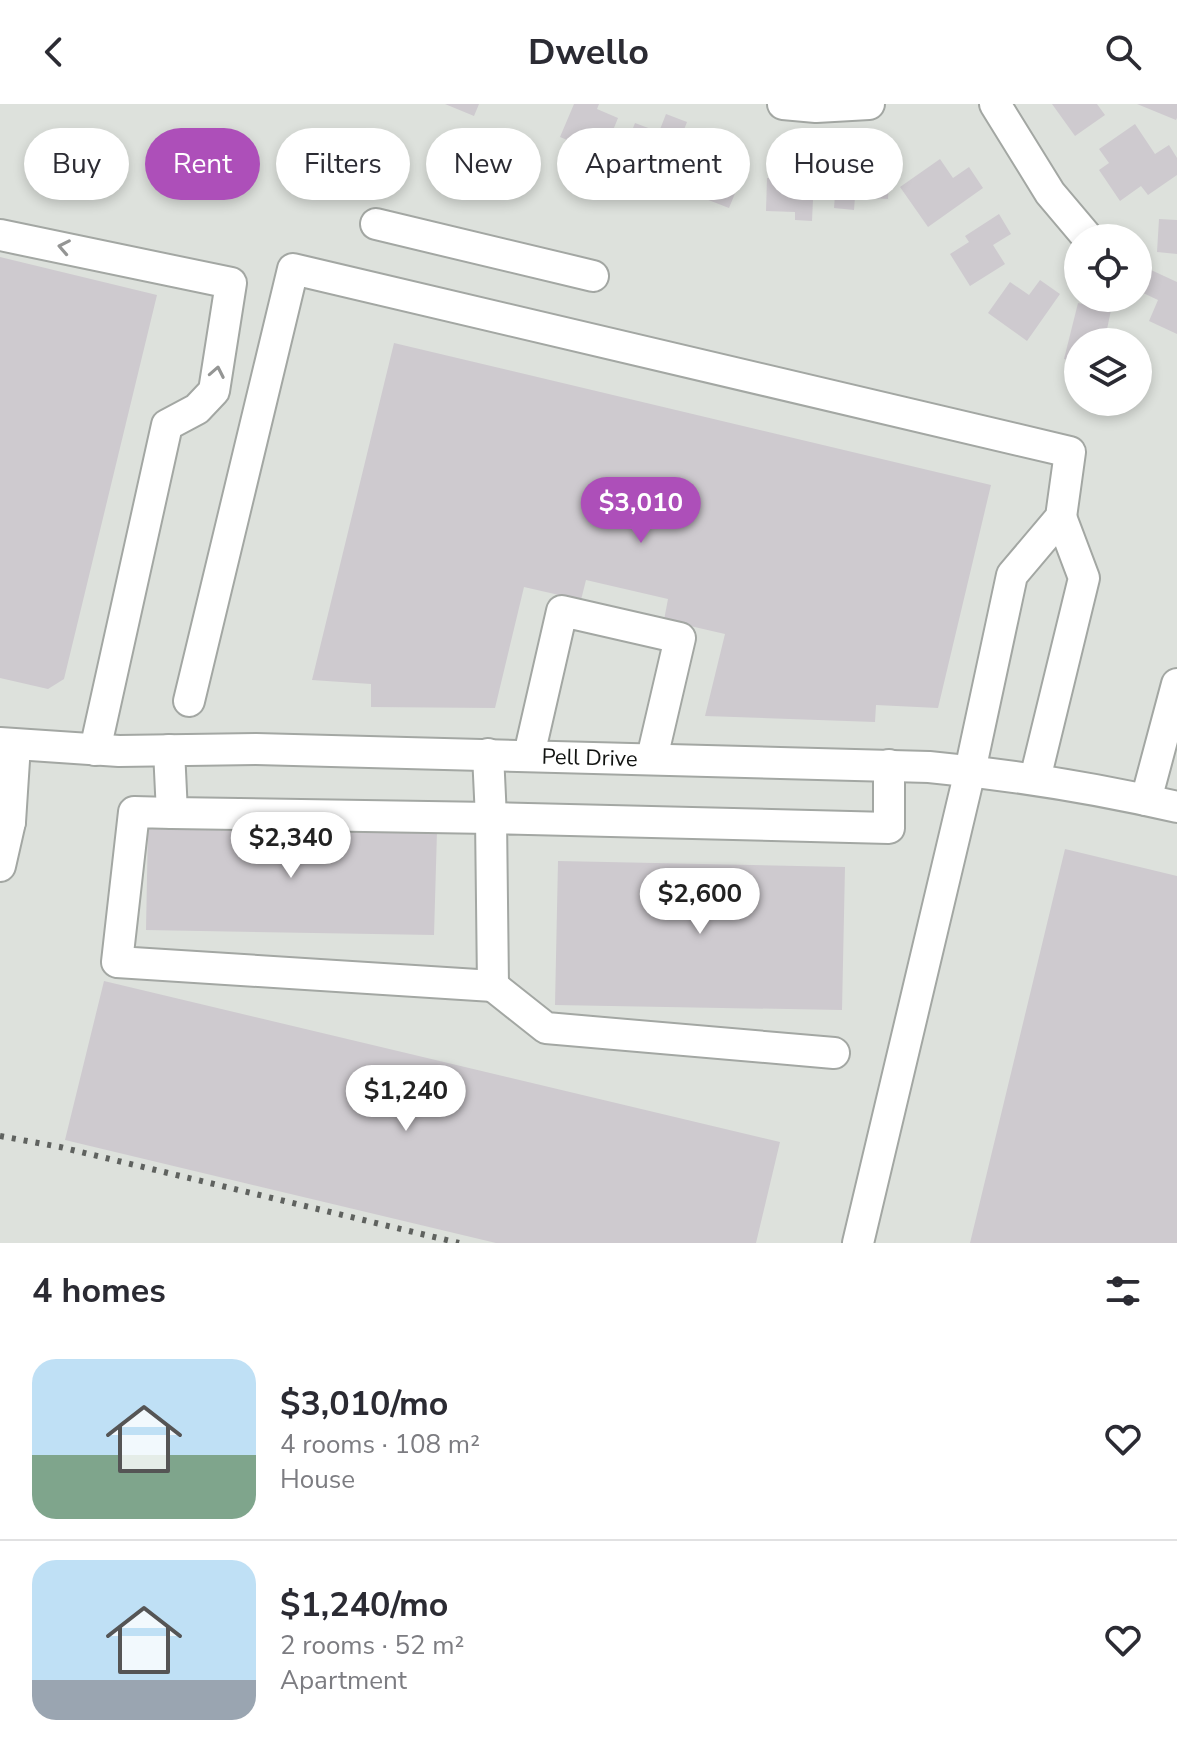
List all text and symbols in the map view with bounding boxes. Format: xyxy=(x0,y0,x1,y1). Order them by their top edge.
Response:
text: Dwello xyxy=(528,28,649,77)
icon: back xyxy=(32,30,76,74)
icon: search xyxy=(1101,30,1145,74)
chip: Buy xyxy=(24,128,129,200)
chip: Rent xyxy=(145,128,260,200)
chip: Filters xyxy=(276,128,410,200)
chip: New xyxy=(426,128,541,200)
chip: Apartment xyxy=(557,128,750,200)
chip: House xyxy=(766,128,903,200)
map controls xyxy=(1064,224,1152,416)
button: locate xyxy=(1064,224,1152,312)
one-way arrow xyxy=(58,239,72,256)
button: layers xyxy=(1064,328,1152,416)
one-way arrow xyxy=(208,365,225,378)
pin: $3,010 xyxy=(576,477,706,545)
text: $3,010 xyxy=(599,485,683,520)
street label: Pell Drive xyxy=(541,742,638,774)
pin: $2,340 xyxy=(226,812,356,880)
text: $2,340 xyxy=(249,820,333,855)
pin: $2,600 xyxy=(635,868,765,936)
text: $2,600 xyxy=(658,876,742,911)
pin: $1,240 xyxy=(341,1065,471,1133)
text: $1,240 xyxy=(364,1073,448,1108)
text: 4 homes xyxy=(32,1268,166,1314)
icon: filters xyxy=(1101,1269,1145,1313)
text: $3,010/mo xyxy=(280,1381,448,1427)
icon: home xyxy=(96,1391,192,1487)
icon: heart xyxy=(1101,1417,1145,1461)
text: 4 rooms · 108 m² xyxy=(280,1427,480,1462)
text: House xyxy=(280,1462,355,1497)
text: $1,240/mo xyxy=(280,1582,448,1628)
icon: home xyxy=(96,1592,192,1688)
icon: heart xyxy=(1101,1618,1145,1662)
text: 2 rooms · 52 m² xyxy=(280,1628,464,1663)
text: Apartment xyxy=(280,1663,407,1698)

